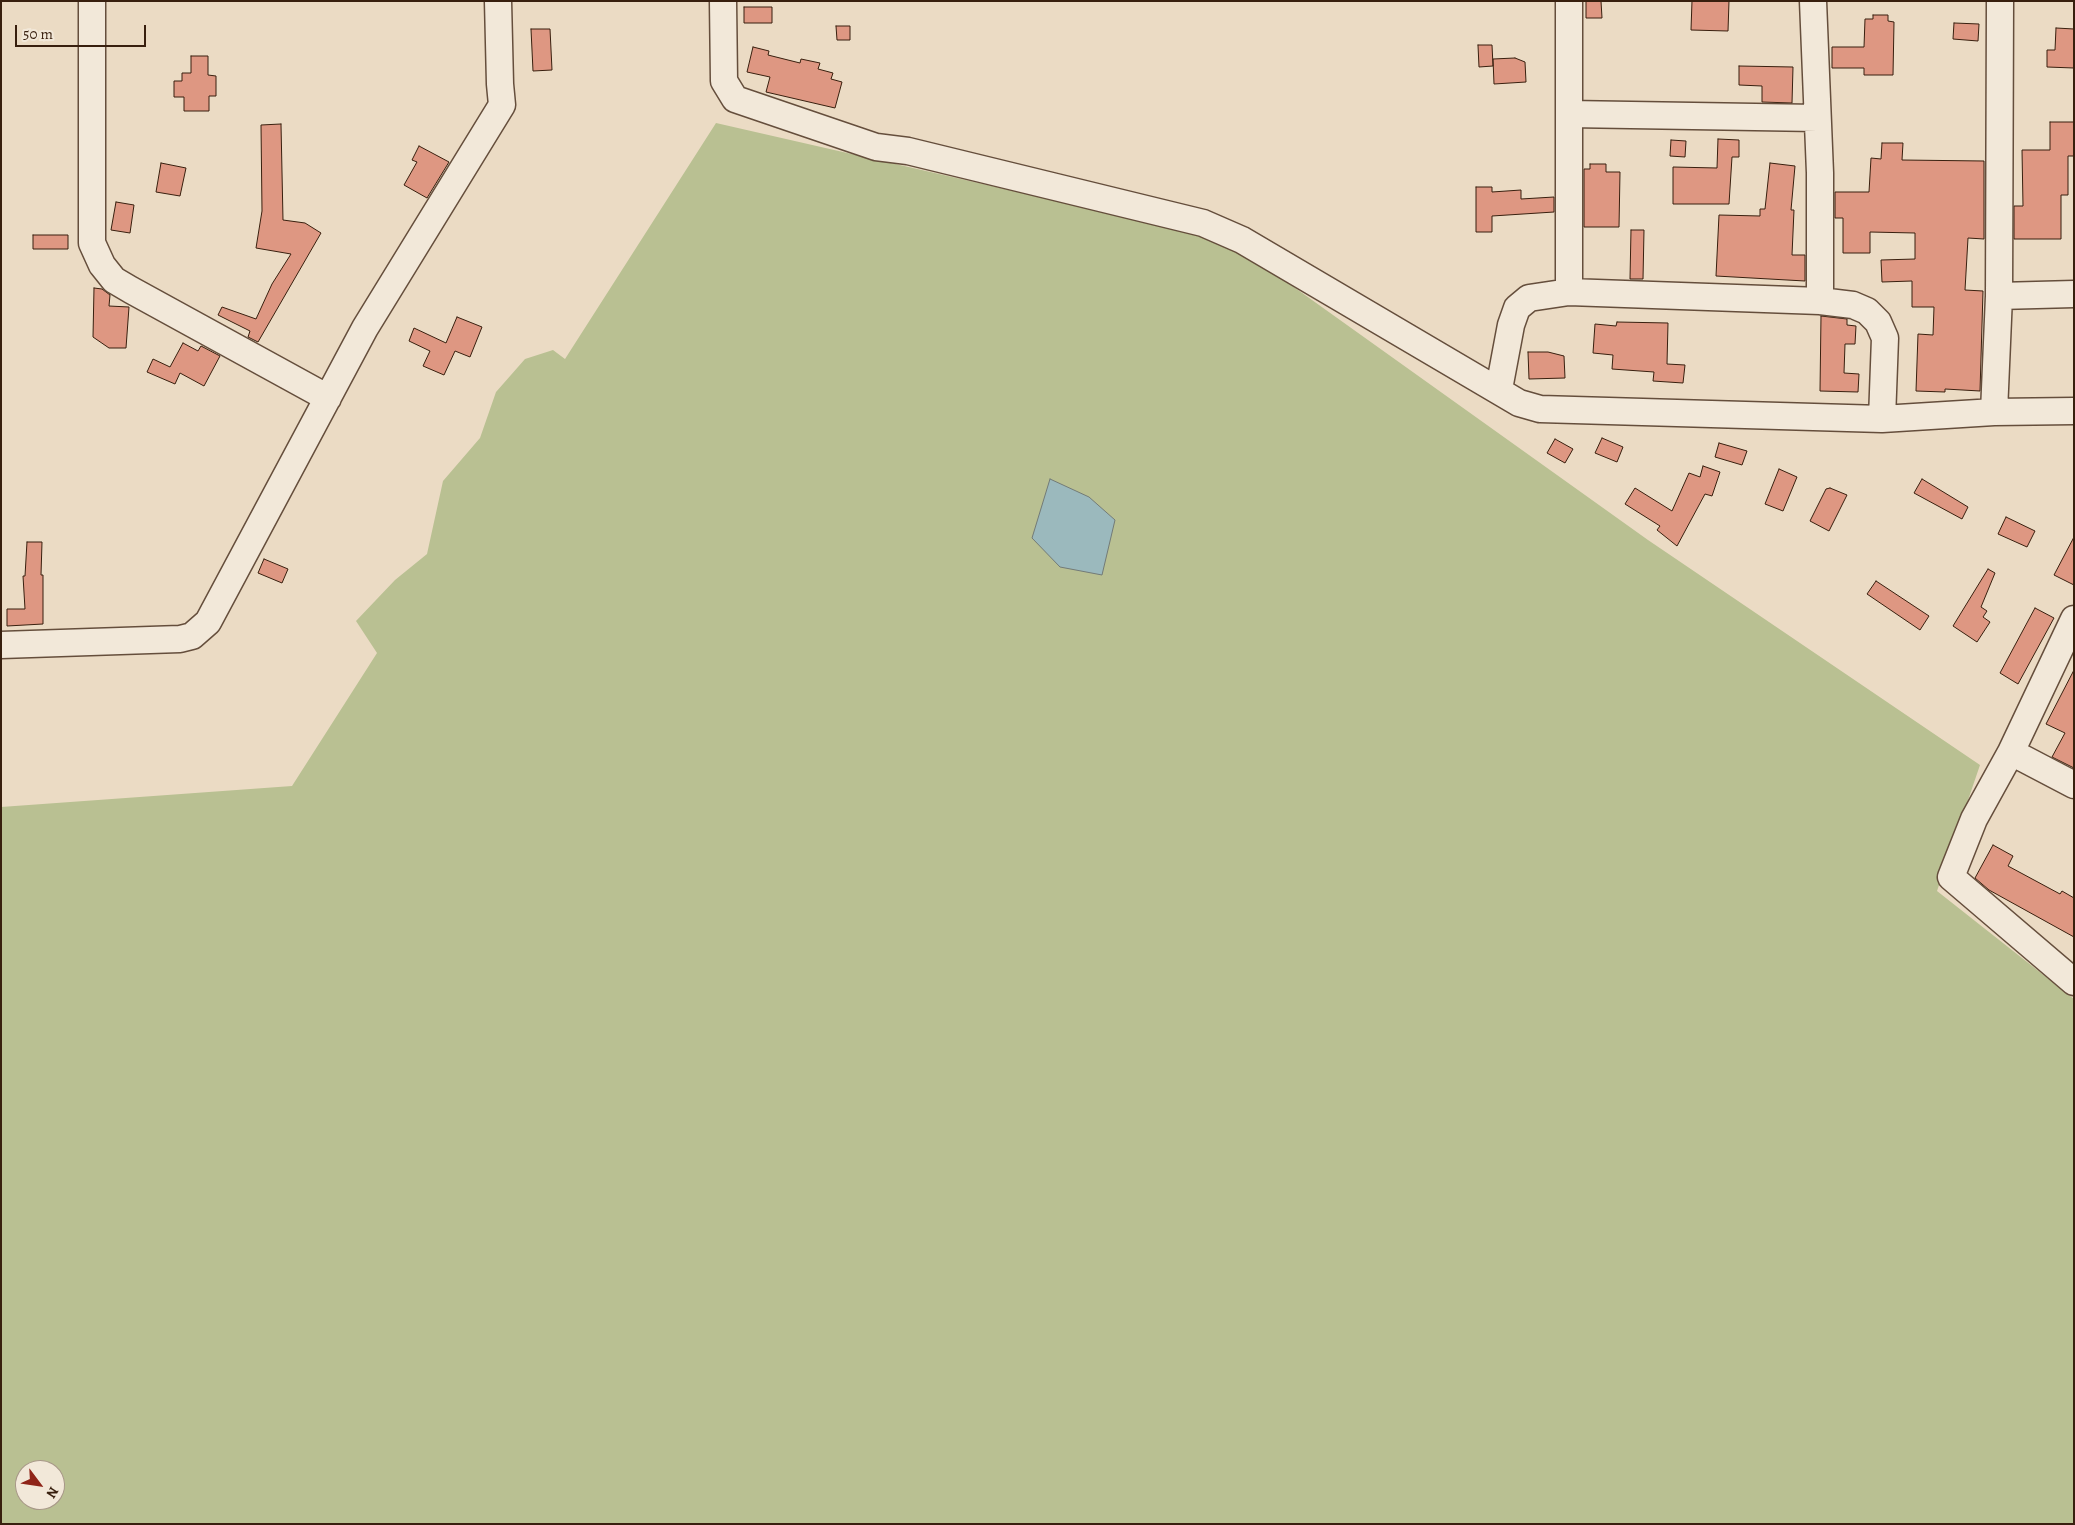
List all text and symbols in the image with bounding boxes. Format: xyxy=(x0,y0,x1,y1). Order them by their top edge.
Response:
scale bar xyxy=(18,15,149,47)
text: 50 m xyxy=(23,24,53,44)
north arrow xyxy=(15,1460,65,1510)
text: N xyxy=(42,1483,63,1502)

